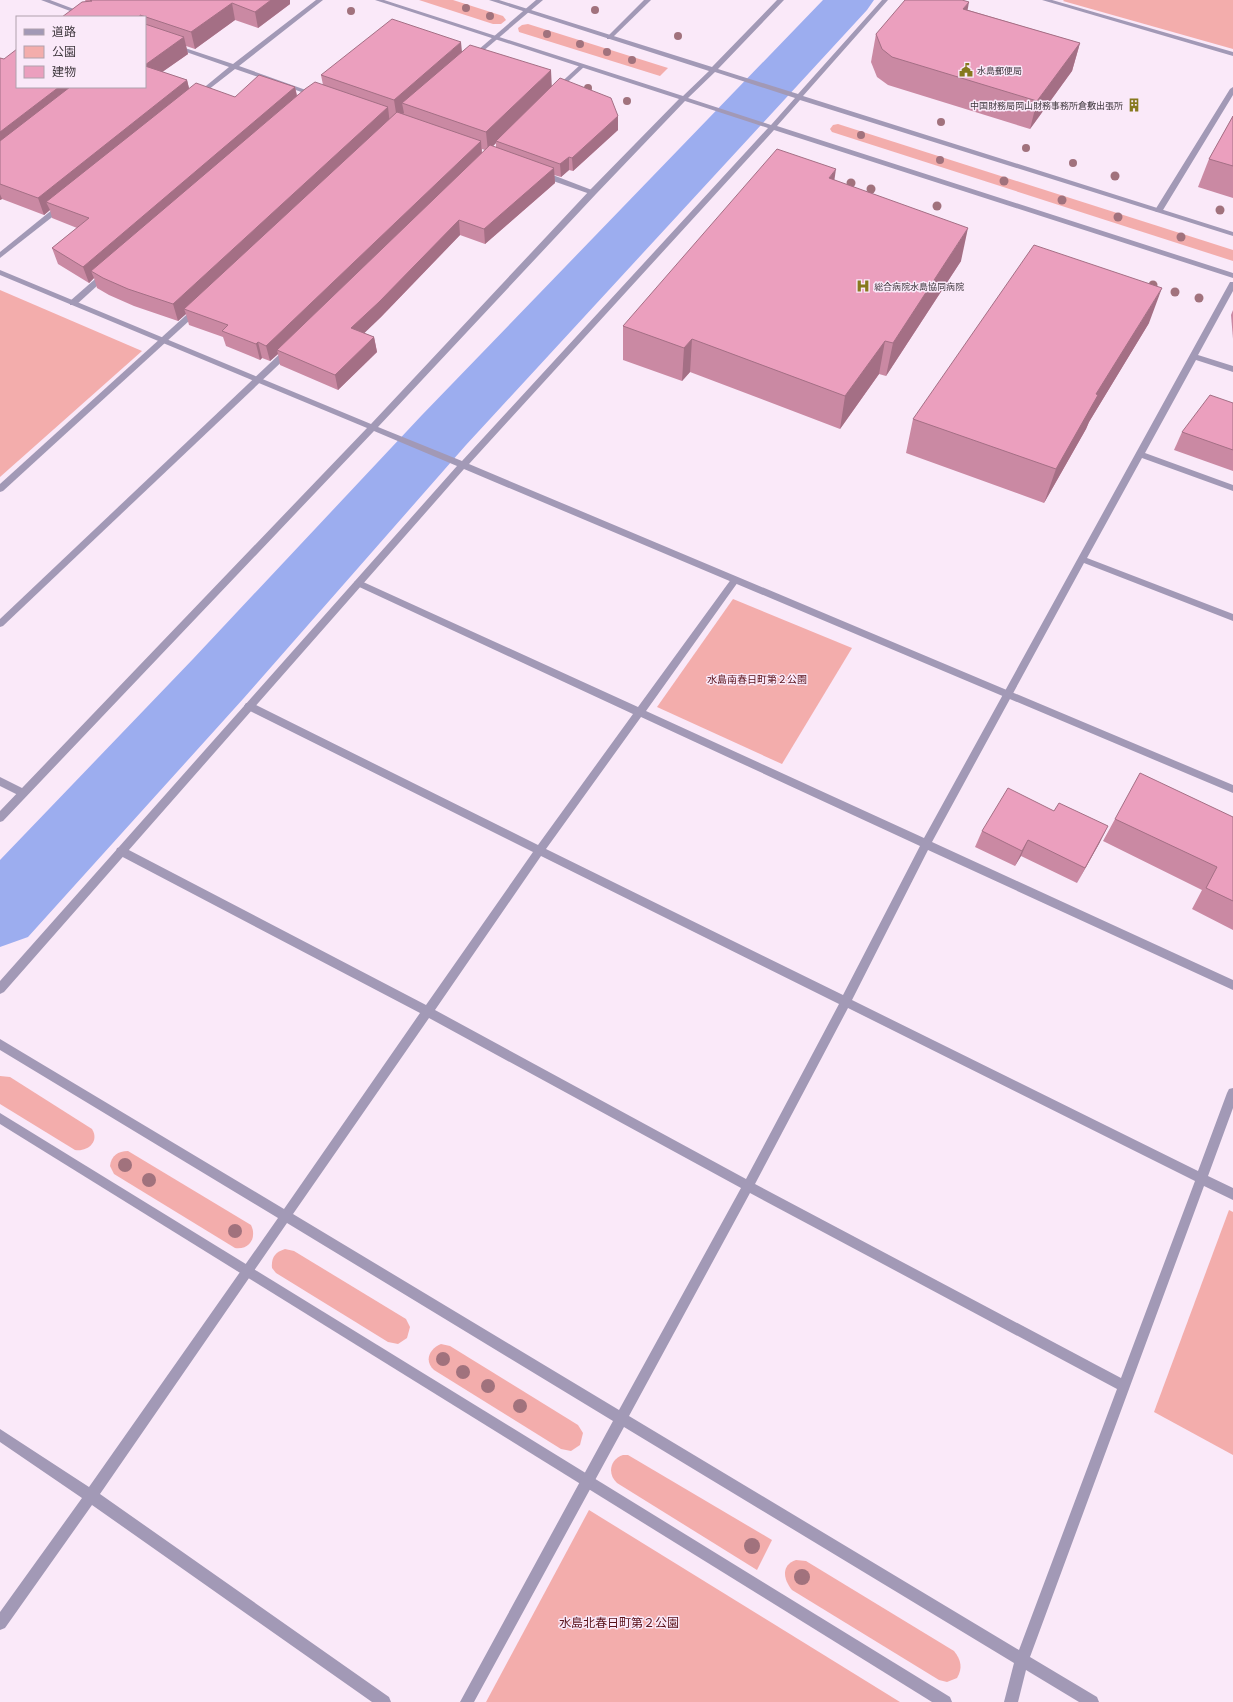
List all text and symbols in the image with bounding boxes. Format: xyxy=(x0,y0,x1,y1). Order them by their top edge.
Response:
legend xyxy=(16,16,146,88)
text: 道路 xyxy=(52,24,76,39)
text: 公園 xyxy=(52,44,76,59)
public building icon: 水島郵便局 xyxy=(958,62,974,78)
text: 建物 xyxy=(52,64,76,79)
place label: 水島郵便局 xyxy=(977,65,1022,76)
building icon: 中国財務局岡山財務事務所倉敷出張所 xyxy=(1126,97,1142,113)
place label: 中国財務局岡山財務事務所倉敷出張所 xyxy=(970,100,1123,111)
hospital icon: 総合病院水島協同病院 xyxy=(855,278,871,294)
place label: 総合病院水島協同病院 xyxy=(874,281,964,292)
park label: 水島南春日町第２公園 xyxy=(707,673,807,685)
park label: 水島北春日町第２公園 xyxy=(559,1615,679,1630)

